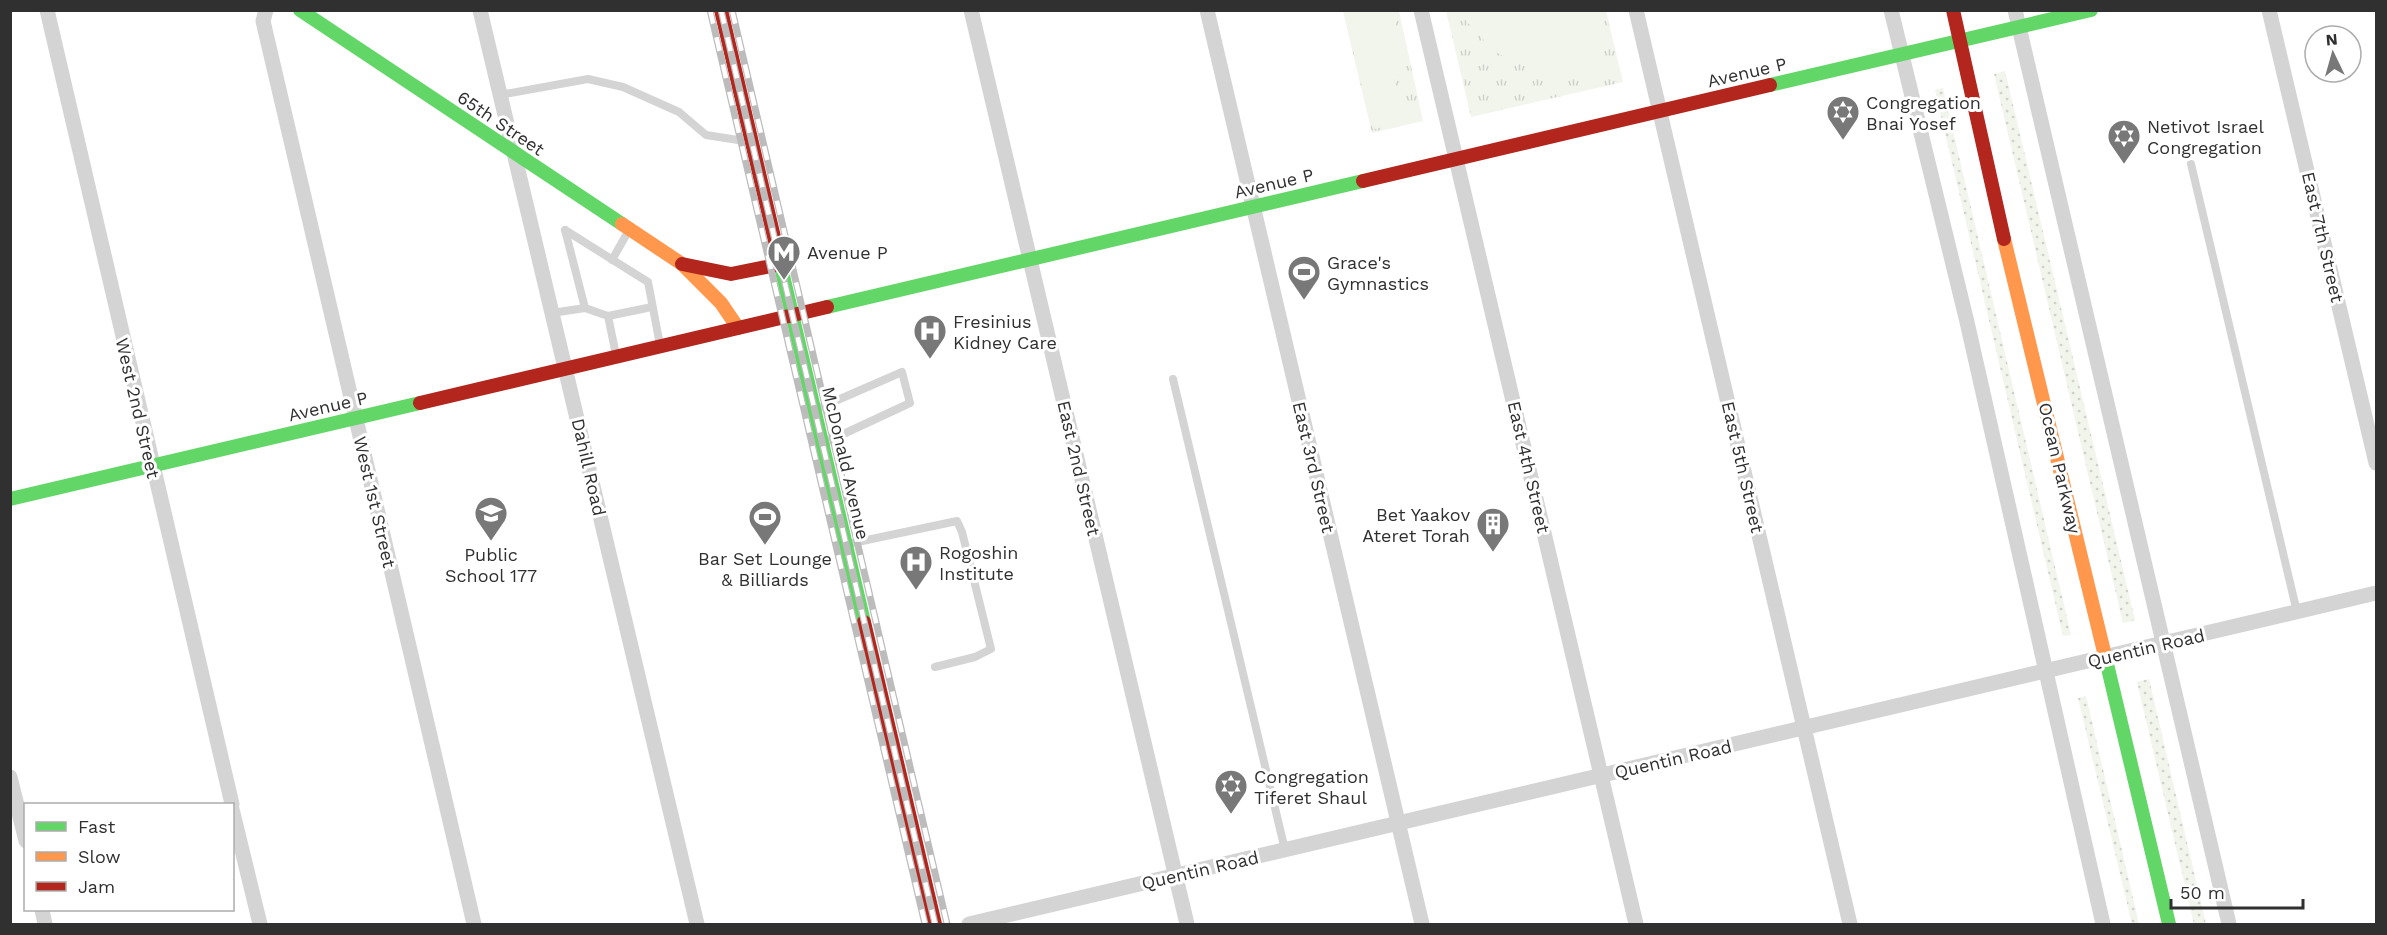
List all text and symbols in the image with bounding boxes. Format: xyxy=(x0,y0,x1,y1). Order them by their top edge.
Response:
north arrow xyxy=(2303,24,2363,84)
text: N xyxy=(2325,30,2338,50)
street label: Avenue P xyxy=(1705,53,1789,91)
street label: 65th Street xyxy=(454,86,549,160)
place label: Congregation Bnai Yosef xyxy=(1866,92,1981,134)
synagogue icon: Congregation Bnai Yosef xyxy=(1825,94,1861,141)
place label: Netivot Israel Congregation xyxy=(2147,116,2265,158)
synagogue icon: Netivot Israel Congregation xyxy=(2106,118,2142,165)
street label: Avenue P xyxy=(1232,164,1316,202)
street label: East 7th Street xyxy=(2298,170,2348,305)
metro station icon: Avenue P xyxy=(766,234,802,281)
place label: Avenue P xyxy=(807,242,888,263)
place label: Grace's Gymnastics xyxy=(1327,252,1429,294)
sports icon: Grace's Gymnastics xyxy=(1286,254,1322,301)
place label: Fresinius Kidney Care xyxy=(953,311,1057,353)
hospital icon: Fresinius Kidney Care xyxy=(912,313,948,360)
street label: West 2nd Street xyxy=(112,336,164,481)
street label: McDonald Avenue xyxy=(818,384,874,542)
street label: Avenue P xyxy=(286,387,370,425)
street label: East 2nd Street xyxy=(1053,398,1105,538)
street label: East 3rd Street xyxy=(1289,399,1339,535)
street label: East 4th Street xyxy=(1504,399,1554,535)
street label: East 5th Street xyxy=(1718,399,1768,535)
street label: Ocean Parkway xyxy=(2035,400,2085,536)
street label: Dahill Road xyxy=(568,416,610,518)
street label: West 1st Street xyxy=(350,434,400,570)
school or university icon: Public School 177 xyxy=(473,495,509,542)
sports icon: Bar Set Lounge & Billiards xyxy=(747,499,783,546)
place label: Bet Yaakov Ateret Torah xyxy=(1362,504,1471,546)
building icon: Bet Yaakov Ateret Torah xyxy=(1475,506,1511,553)
place label: Rogoshin Institute xyxy=(939,542,1018,584)
place label: Public School 177 xyxy=(445,544,537,586)
hospital icon: Rogoshin Institute xyxy=(898,544,934,591)
place label: Bar Set Lounge & Billiards xyxy=(698,548,832,590)
street label: Quentin Road xyxy=(2085,624,2207,672)
street label: Quentin Road xyxy=(1612,735,1734,783)
place label: Congregation Tiferet Shaul xyxy=(1254,766,1369,808)
synagogue icon: Congregation Tiferet Shaul xyxy=(1213,768,1249,815)
legend xyxy=(24,803,234,911)
text: Fast xyxy=(78,816,116,837)
text: Slow xyxy=(78,846,121,867)
street label: Quentin Road xyxy=(1139,846,1261,894)
scale bar xyxy=(2171,872,2303,910)
text: Jam xyxy=(78,876,115,897)
text: 50 m xyxy=(2180,882,2225,903)

